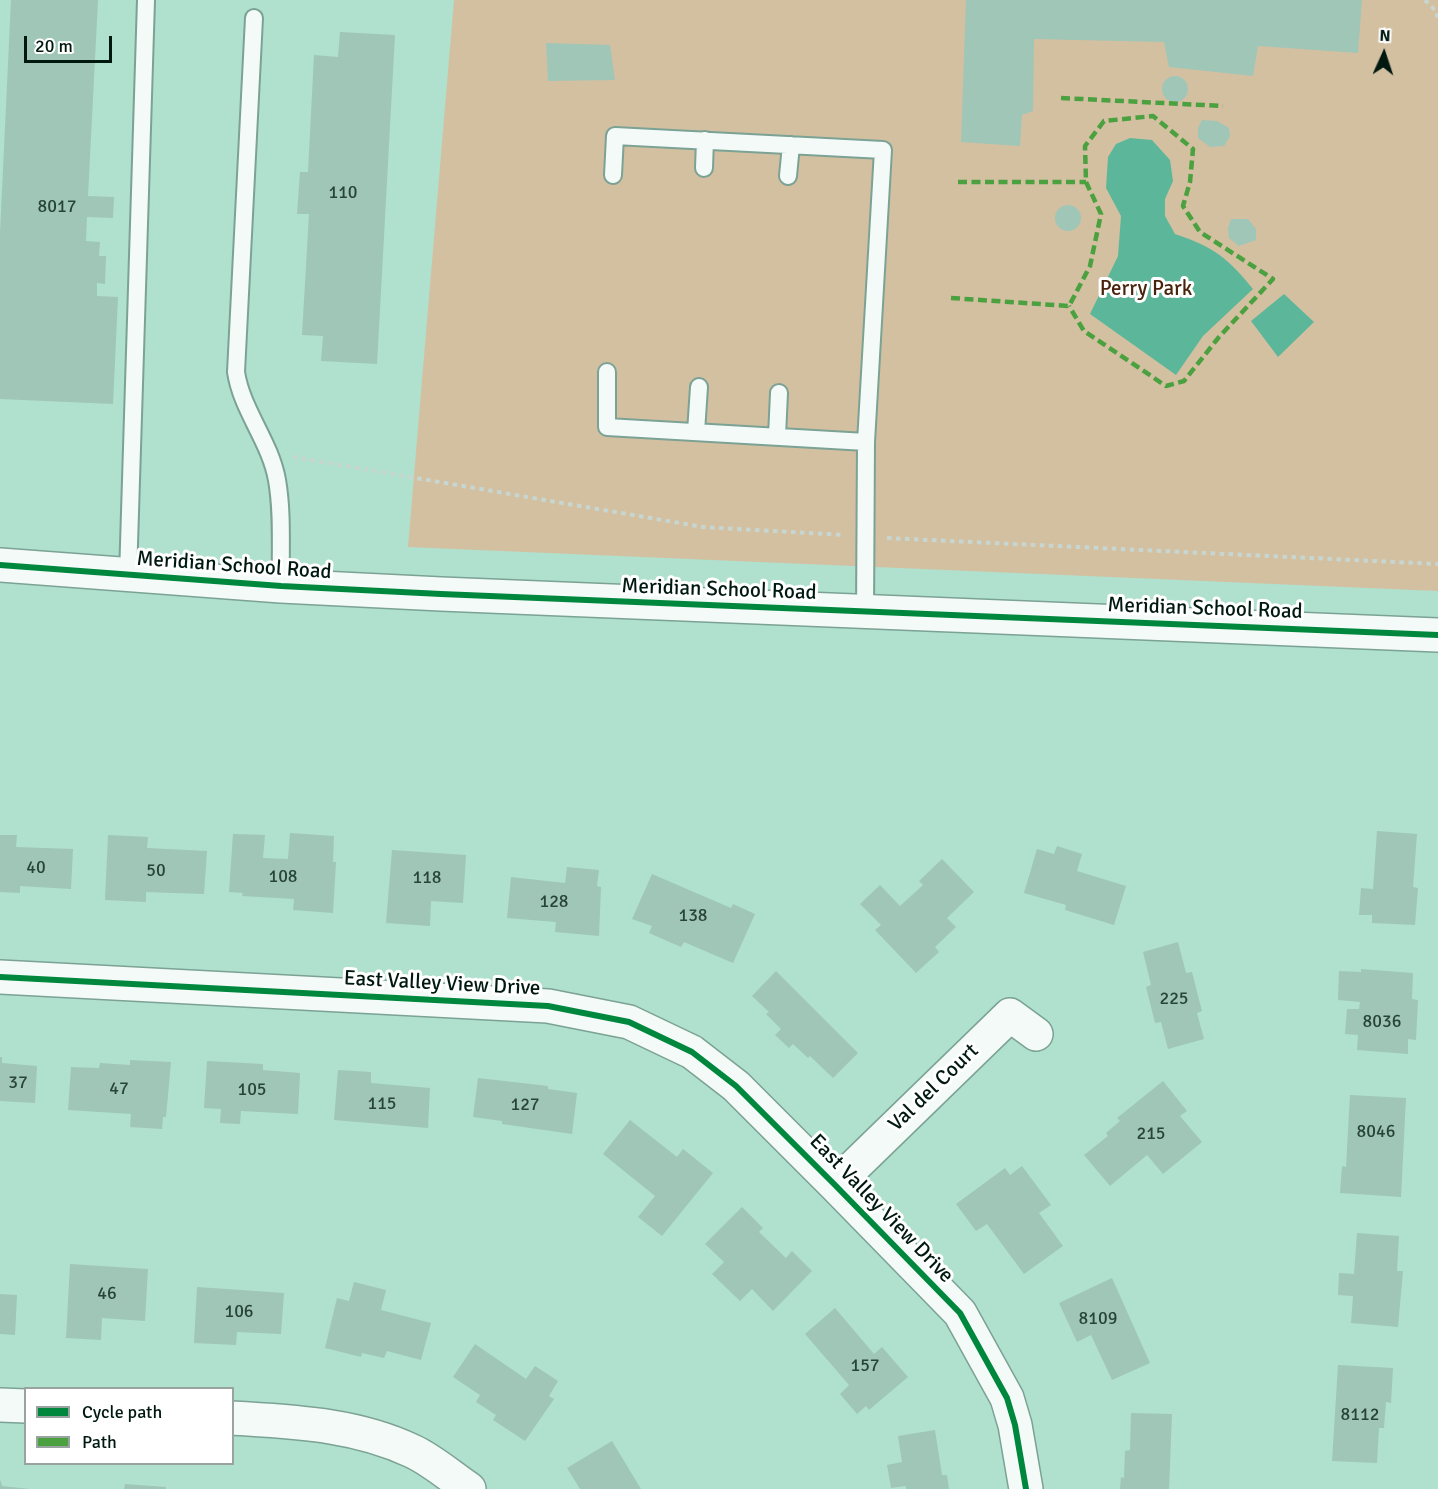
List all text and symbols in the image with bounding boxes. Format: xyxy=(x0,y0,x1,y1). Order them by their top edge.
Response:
scale bar xyxy=(27,24,116,62)
north arrow xyxy=(1354,24,1414,84)
text: N xyxy=(1379,26,1391,46)
text: 20 m xyxy=(35,35,73,57)
house number: 110 xyxy=(328,182,358,204)
house number: 8017 xyxy=(38,196,76,218)
park label: Perry Park xyxy=(1100,276,1192,302)
street label: Meridian School Road xyxy=(136,547,332,585)
street label: Meridian School Road xyxy=(621,574,817,606)
street label: Meridian School Road xyxy=(1107,593,1303,625)
house number: 40 xyxy=(26,857,46,879)
house number: 50 xyxy=(146,860,166,882)
house number: 108 xyxy=(268,866,298,888)
house number: 118 xyxy=(412,867,442,889)
house number: 128 xyxy=(539,891,569,913)
house number: 138 xyxy=(678,905,708,927)
street label: East Valley View Drive xyxy=(343,966,541,1002)
house number: 225 xyxy=(1159,988,1189,1010)
house number: 8036 xyxy=(1363,1011,1401,1033)
street label: Val del Court xyxy=(884,1039,984,1137)
house number: 37 xyxy=(8,1072,28,1094)
house number: 47 xyxy=(109,1078,129,1100)
house number: 105 xyxy=(237,1079,267,1101)
house number: 115 xyxy=(367,1093,397,1115)
house number: 127 xyxy=(510,1094,540,1116)
house number: 8046 xyxy=(1357,1121,1395,1143)
house number: 215 xyxy=(1136,1123,1166,1145)
street label: East Valley View Drive xyxy=(804,1129,958,1289)
house number: 46 xyxy=(97,1283,117,1305)
house number: 106 xyxy=(224,1301,254,1323)
house number: 8109 xyxy=(1079,1308,1117,1330)
house number: 157 xyxy=(850,1355,880,1377)
legend xyxy=(24,1387,234,1465)
text: Cycle path xyxy=(82,1401,162,1423)
house number: 8112 xyxy=(1341,1404,1379,1426)
text: Path xyxy=(82,1431,117,1453)

